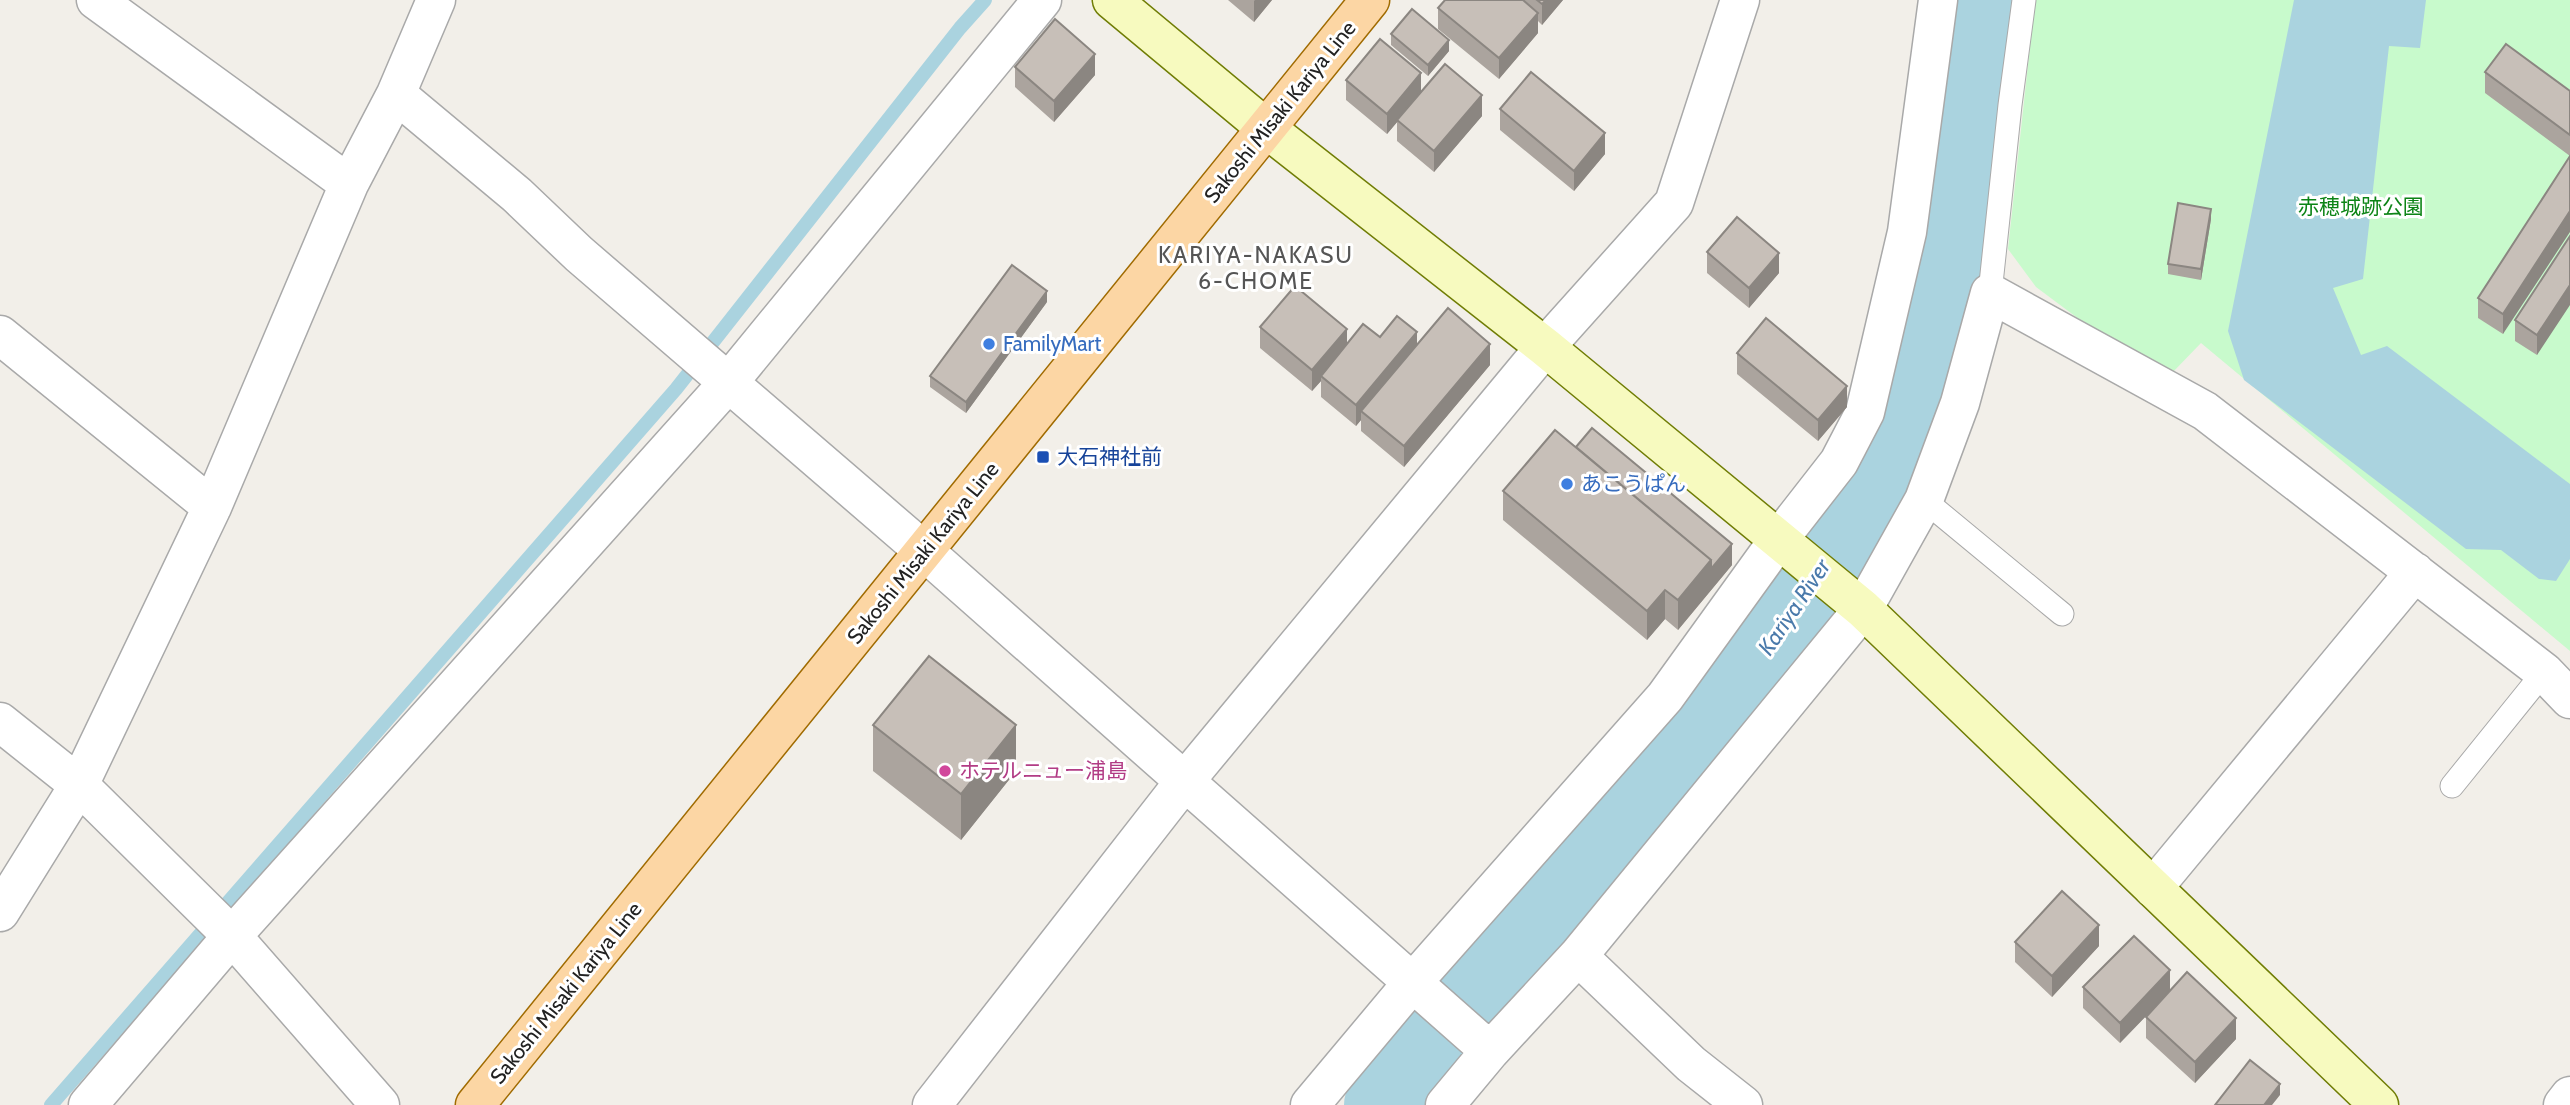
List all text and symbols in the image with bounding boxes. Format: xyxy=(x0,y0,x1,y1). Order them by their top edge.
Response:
street label: Sakoshi Misaki Kariya Line xyxy=(1199,16,1361,208)
park label: 赤穂城跡公園 xyxy=(2298,194,2424,219)
district label: KARIYA-NAKASU 6-CHOME xyxy=(1158,241,1354,295)
place label: FamilyMart xyxy=(1003,331,1101,356)
marker: FamilyMart xyxy=(981,336,997,352)
place label: 大石神社前 xyxy=(1057,444,1162,469)
marker: 大石神社前 xyxy=(1035,449,1051,465)
street label: Sakoshi Misaki Kariya Line xyxy=(842,457,1004,649)
place label: あこうぱん xyxy=(1581,471,1686,496)
marker: あこうぱん xyxy=(1559,476,1575,492)
water label: Kariya River xyxy=(1752,553,1837,660)
place label: ホテルニュー浦島 xyxy=(959,758,1127,783)
marker: ホテルニュー浦島 xyxy=(937,763,953,779)
street label: Sakoshi Misaki Kariya Line xyxy=(485,897,647,1089)

